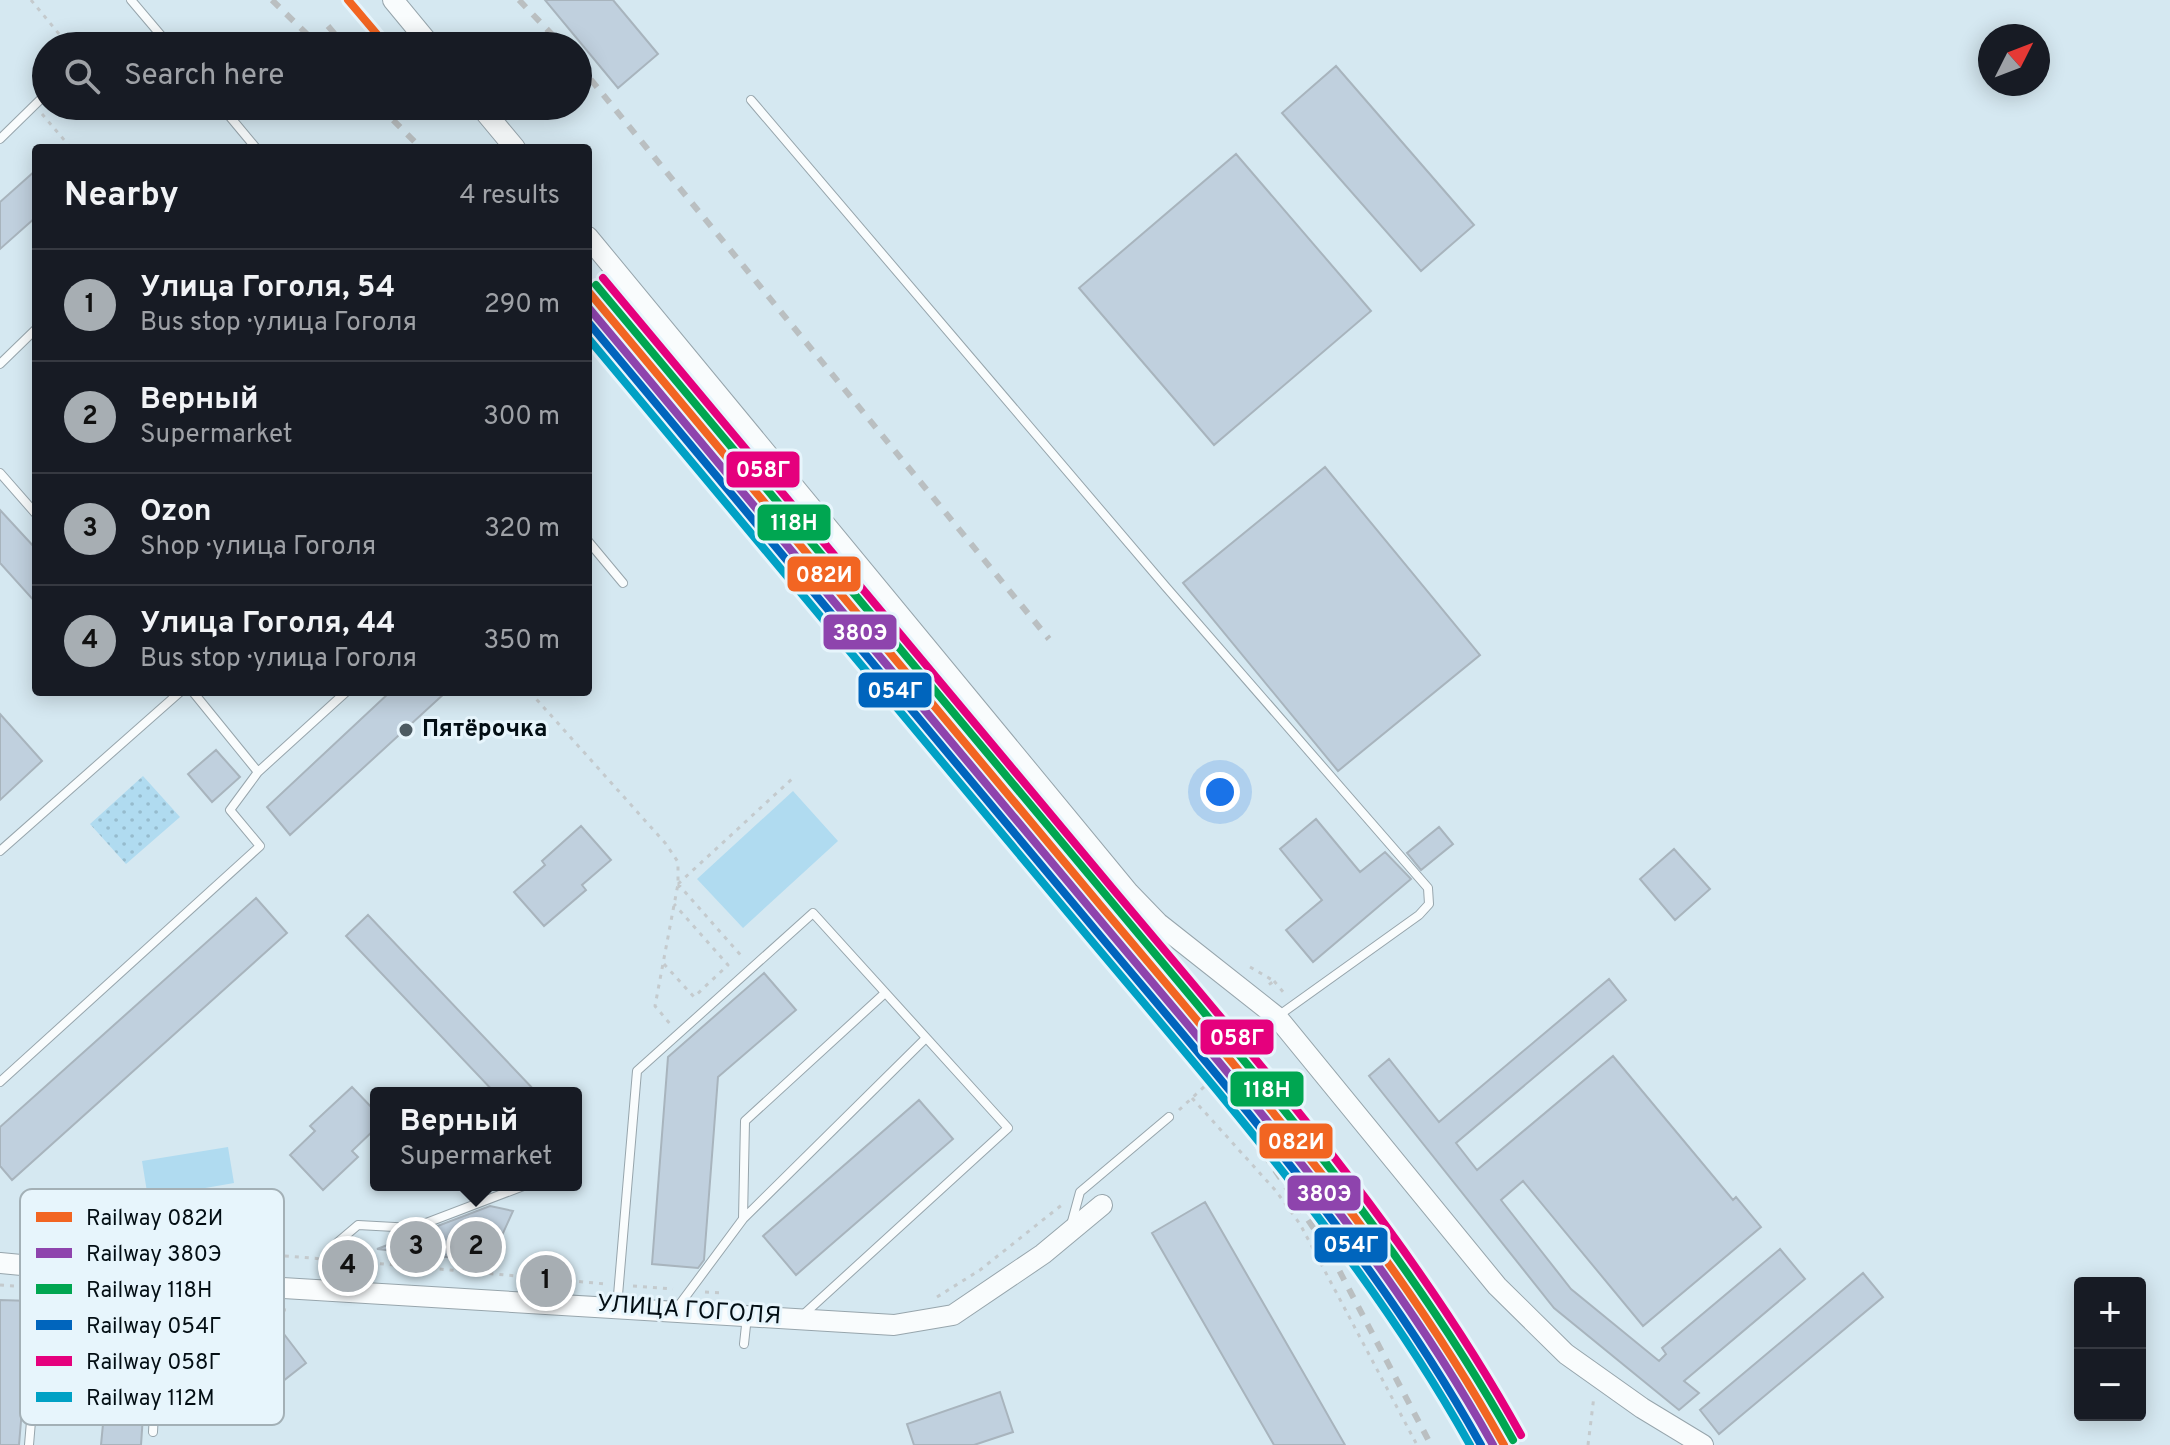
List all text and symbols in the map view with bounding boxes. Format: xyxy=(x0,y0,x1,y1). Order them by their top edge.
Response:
north arrow xyxy=(1978,24,2050,96)
search box xyxy=(32,32,592,120)
icon: search xyxy=(60,54,104,98)
text: Search here xyxy=(124,58,284,95)
text: Nearby xyxy=(64,175,179,218)
text: 4 results xyxy=(459,180,560,213)
text: Улица Гоголя, 54 xyxy=(140,270,395,307)
text: 1 xyxy=(85,289,95,322)
text: 290 m xyxy=(484,289,560,322)
text: Bus stop · улица Гоголя xyxy=(140,307,417,340)
text: Верный xyxy=(140,382,258,419)
text: 2 xyxy=(82,401,98,434)
text: 300 m xyxy=(483,401,560,434)
text: Supermarket xyxy=(140,419,292,452)
line badge: 058Г xyxy=(725,450,801,489)
text: 058Г xyxy=(736,458,790,485)
text: Ozon xyxy=(140,494,212,531)
line badge: 118Н xyxy=(756,503,832,542)
text: 118Н xyxy=(770,511,818,538)
text: 3 xyxy=(82,513,98,546)
text: 320 m xyxy=(484,513,560,546)
text: Shop · улица Гоголя xyxy=(140,531,376,564)
line badge: 082И xyxy=(786,555,862,593)
text: 082И xyxy=(795,563,853,590)
text: Улица Гоголя, 44 xyxy=(140,606,396,643)
line badge: 380Э xyxy=(822,613,898,651)
text: 380Э xyxy=(832,621,888,648)
text: 4 xyxy=(82,625,98,658)
text: 350 m xyxy=(483,625,560,658)
text: Bus stop · улица Гоголя xyxy=(140,643,417,676)
line badge: 054Г xyxy=(857,671,933,709)
text: 054Г xyxy=(867,679,923,706)
place label: Пятёрочка xyxy=(422,715,547,745)
marker: Пятёрочка xyxy=(397,721,415,739)
your location xyxy=(1200,772,1240,812)
line badge: 058Г xyxy=(1199,1018,1275,1056)
text: 058Г xyxy=(1210,1026,1264,1053)
line badge: 118Н xyxy=(1229,1070,1305,1108)
text: 118Н xyxy=(1243,1078,1291,1105)
popup xyxy=(370,1087,582,1191)
text: Верный xyxy=(400,1104,518,1141)
line badge: 082И xyxy=(1258,1122,1334,1160)
text: 082И xyxy=(1267,1130,1325,1157)
text: Supermarket xyxy=(400,1141,552,1174)
line badge: 380Э xyxy=(1286,1174,1362,1212)
text: 380Э xyxy=(1296,1182,1352,1209)
legend xyxy=(20,1189,284,1425)
text: Railway 082И xyxy=(86,1206,223,1233)
pin: 3 xyxy=(390,1217,442,1277)
pin: 2 xyxy=(450,1217,502,1277)
line badge: 054Г xyxy=(1313,1226,1389,1264)
text: 054Г xyxy=(1323,1233,1379,1260)
pin: 4 xyxy=(322,1236,374,1296)
text: Railway 380Э xyxy=(86,1242,222,1269)
pin: 1 xyxy=(520,1251,572,1311)
map controls xyxy=(2074,1277,2146,1421)
button: + xyxy=(2074,1277,2146,1349)
text: Railway 118Н xyxy=(86,1278,212,1305)
street label: УЛИЦА ГОГОЛЯ xyxy=(596,1290,782,1332)
text: Railway 054Г xyxy=(86,1314,222,1341)
button: − xyxy=(2074,1349,2146,1421)
text: Railway 058Г xyxy=(86,1350,221,1377)
text: Railway 112М xyxy=(86,1386,215,1413)

